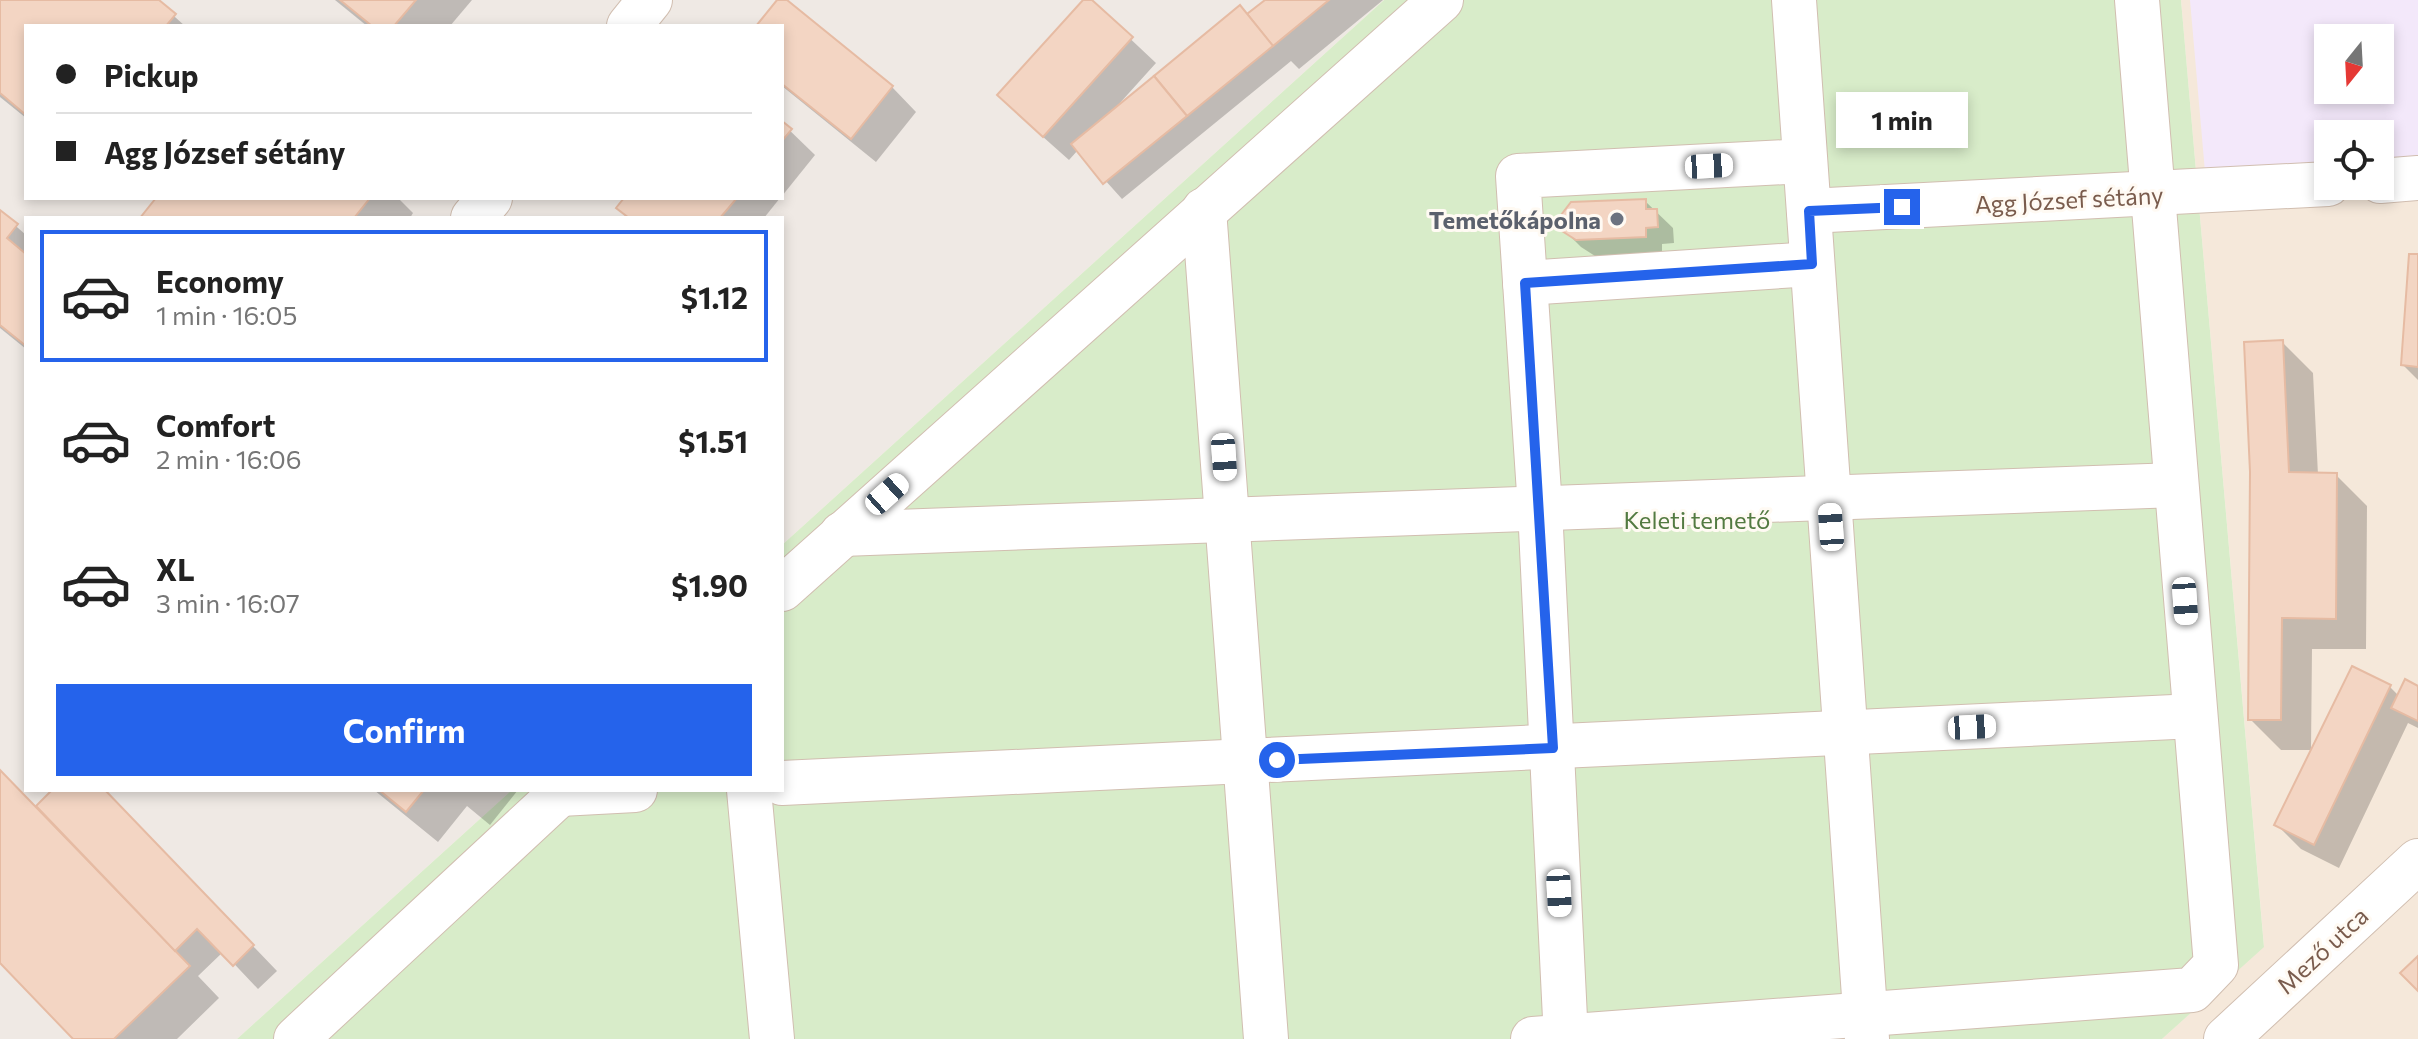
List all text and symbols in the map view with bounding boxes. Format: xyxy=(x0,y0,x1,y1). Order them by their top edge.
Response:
north arrow xyxy=(2314,24,2394,104)
map controls xyxy=(2314,24,2394,200)
text: Pickup xyxy=(104,56,198,93)
callout: 1 min xyxy=(1836,91,1968,147)
text: 1 min xyxy=(1871,104,1933,135)
button: locate xyxy=(2314,120,2394,200)
text: Agg József sétány xyxy=(104,133,345,170)
car xyxy=(1684,153,1734,179)
street label: Agg József sétány xyxy=(1974,180,2164,218)
route end xyxy=(1884,189,1920,225)
place label: Temetőkápolna xyxy=(1429,205,1601,234)
marker: Temetőkápolna xyxy=(1608,210,1626,228)
icon: car xyxy=(60,260,132,332)
text: Economy xyxy=(156,262,284,299)
text: $1.12 xyxy=(681,278,748,315)
text: 1 min · 16:05 xyxy=(156,299,297,330)
icon: car xyxy=(60,404,132,476)
text: Comfort xyxy=(156,406,275,443)
text: $1.51 xyxy=(678,422,748,459)
car xyxy=(1210,432,1238,482)
text: 2 min · 16:06 xyxy=(156,443,302,474)
car xyxy=(861,469,913,519)
car xyxy=(1817,502,1845,552)
park label: Keleti temető xyxy=(1624,505,1770,534)
icon: car xyxy=(60,548,132,620)
text: XL xyxy=(156,550,195,587)
text: $1.90 xyxy=(671,566,748,603)
car xyxy=(2171,576,2199,626)
text: 3 min · 16:07 xyxy=(156,587,300,618)
button: Confirm xyxy=(56,684,752,776)
car xyxy=(1947,714,1997,740)
route start xyxy=(1259,742,1295,778)
car xyxy=(1546,868,1572,918)
street label: Mező utca xyxy=(2270,901,2374,999)

